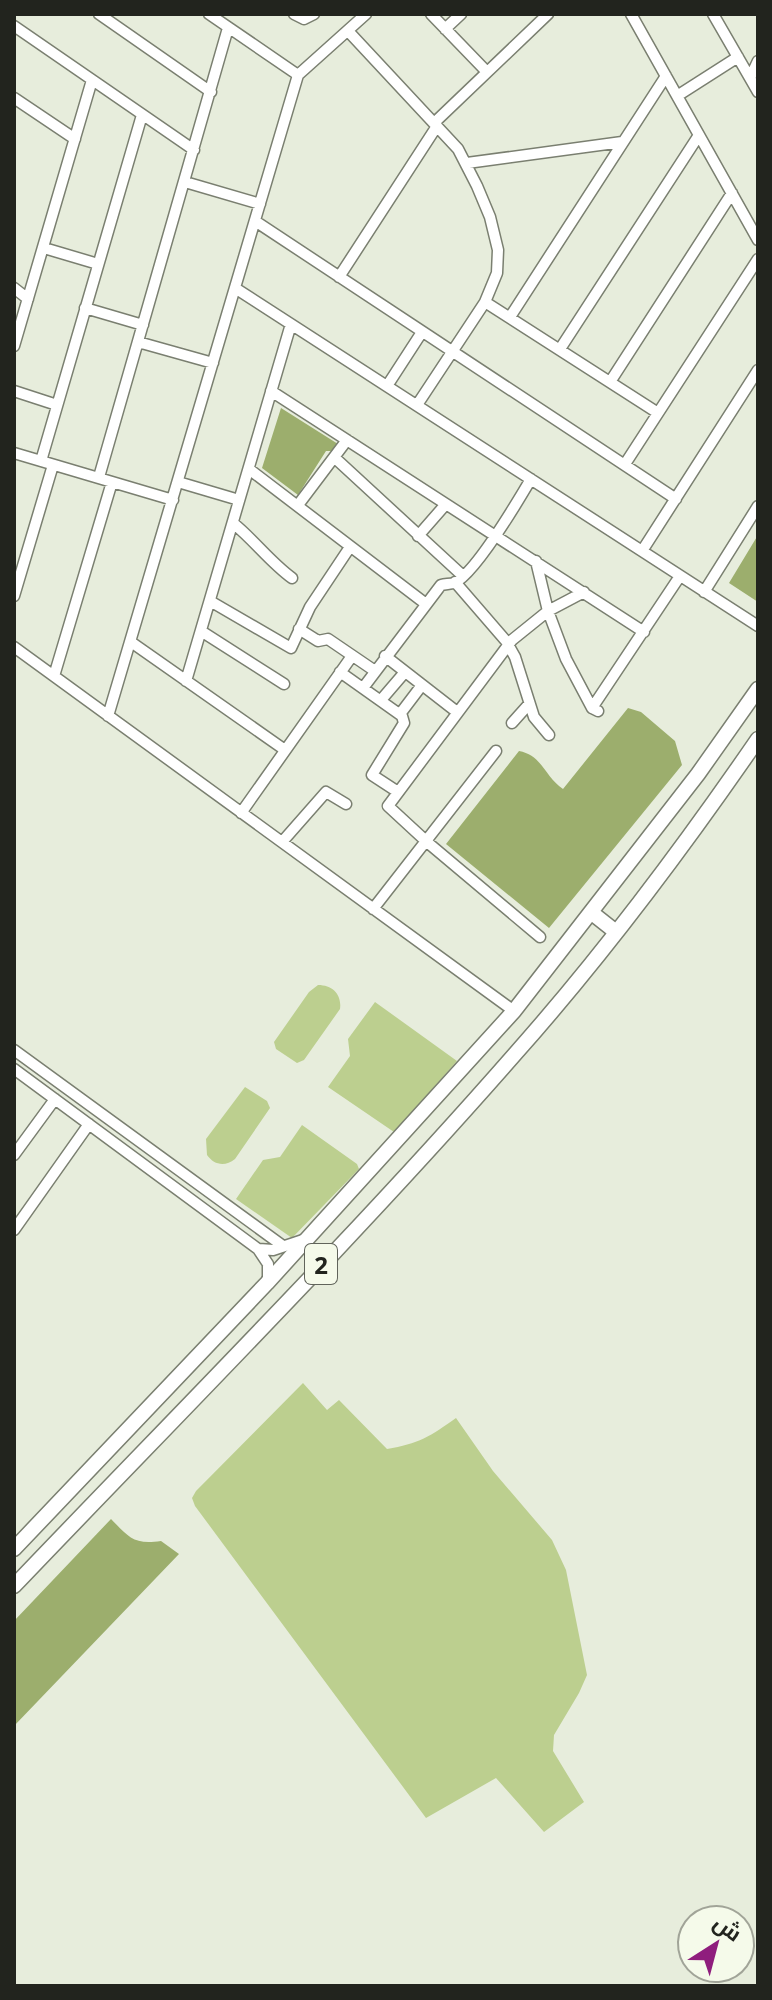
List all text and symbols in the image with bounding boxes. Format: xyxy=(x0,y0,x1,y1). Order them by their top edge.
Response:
road number: 2 xyxy=(305,1244,337,1284)
north arrow xyxy=(676,1904,756,1984)
text: ش xyxy=(708,1907,749,1947)

